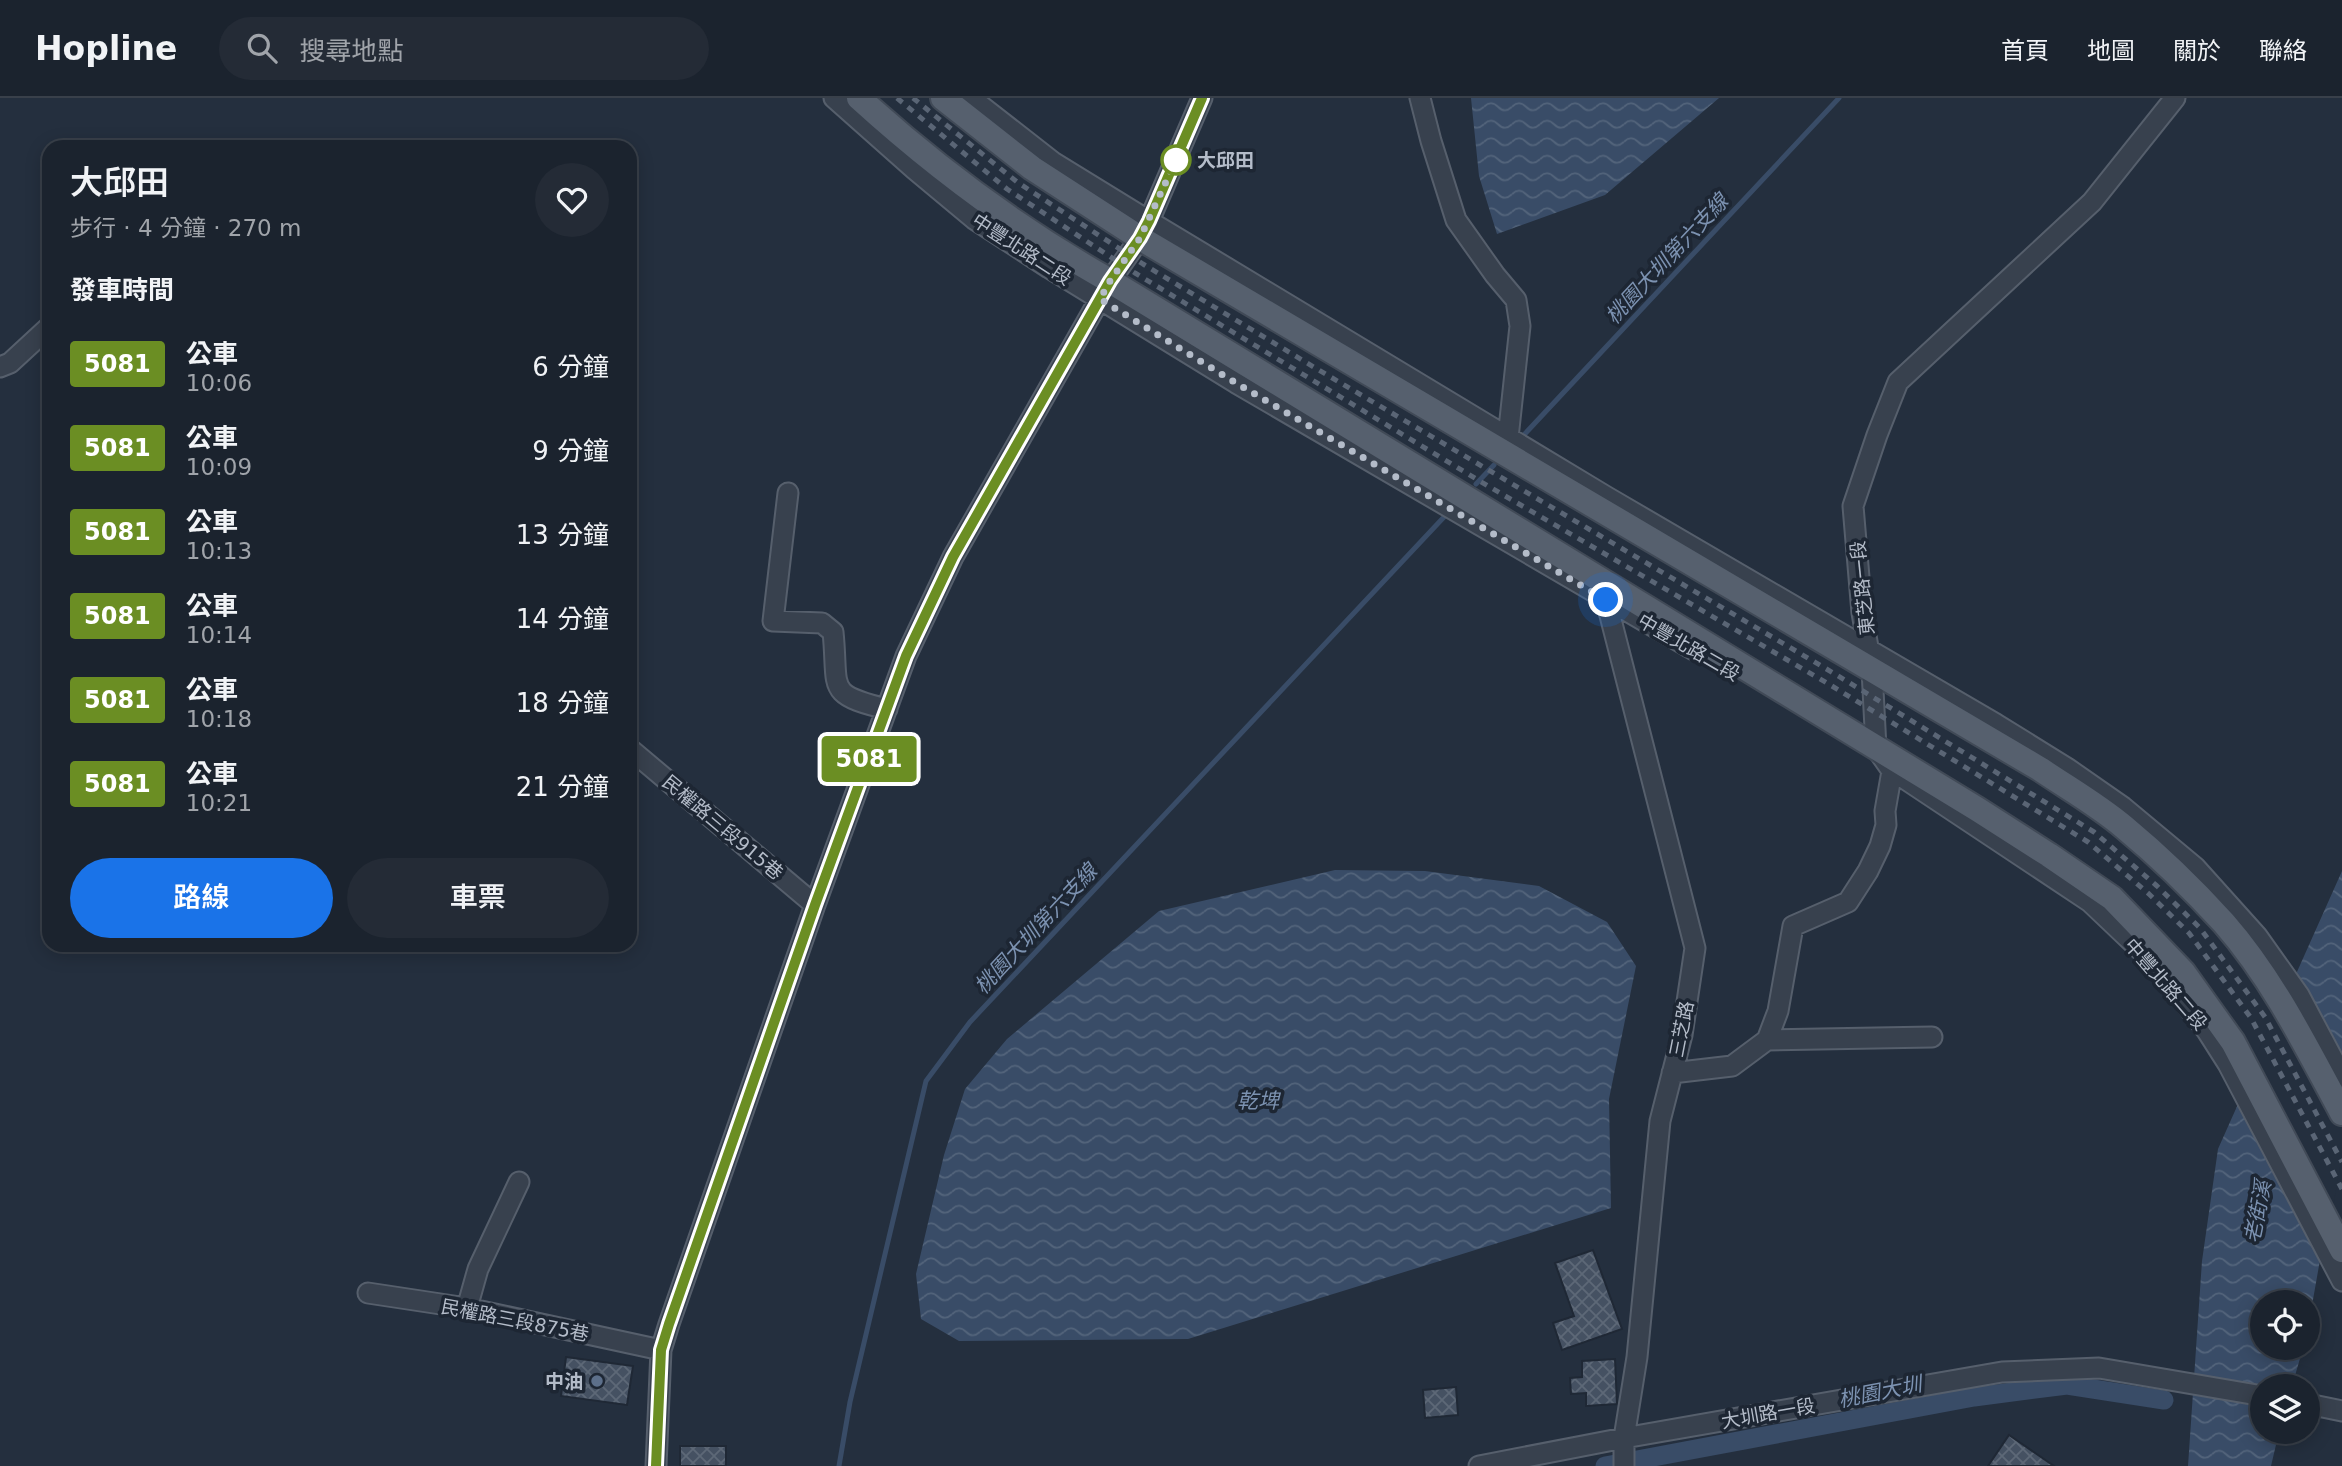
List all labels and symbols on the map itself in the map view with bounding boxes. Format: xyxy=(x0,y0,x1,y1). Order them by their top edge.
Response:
marker: 大邱田 xyxy=(1161,145,1191,175)
place label: 大邱田 xyxy=(1197,149,1254,171)
water label: 桃園大圳第六支線 xyxy=(1601,188,1734,329)
street label: 中豐北路二段 xyxy=(968,209,1076,289)
street label: 東芝路一段 xyxy=(1846,540,1878,636)
your location xyxy=(1588,582,1623,617)
street label: 中豐北路二段 xyxy=(1634,609,1744,685)
line badge: 5081 xyxy=(820,736,918,782)
street label: 民權路三段915巷 xyxy=(658,770,788,884)
water label: 桃園大圳第六支線 xyxy=(970,858,1103,999)
street label: 中豐北路二段 xyxy=(2120,934,2212,1034)
street label: 三芝路 xyxy=(1665,999,1697,1059)
water label: 乾埤 xyxy=(1237,1089,1282,1113)
water label: 老街溪 xyxy=(2240,1176,2276,1245)
street label: 民權路三段875巷 xyxy=(439,1295,591,1345)
place label: 中油 xyxy=(545,1370,583,1392)
water label: 桃園大圳 xyxy=(1836,1372,1926,1412)
marker: 中油 xyxy=(589,1373,605,1389)
street label: 大圳路一段 xyxy=(1719,1394,1817,1432)

